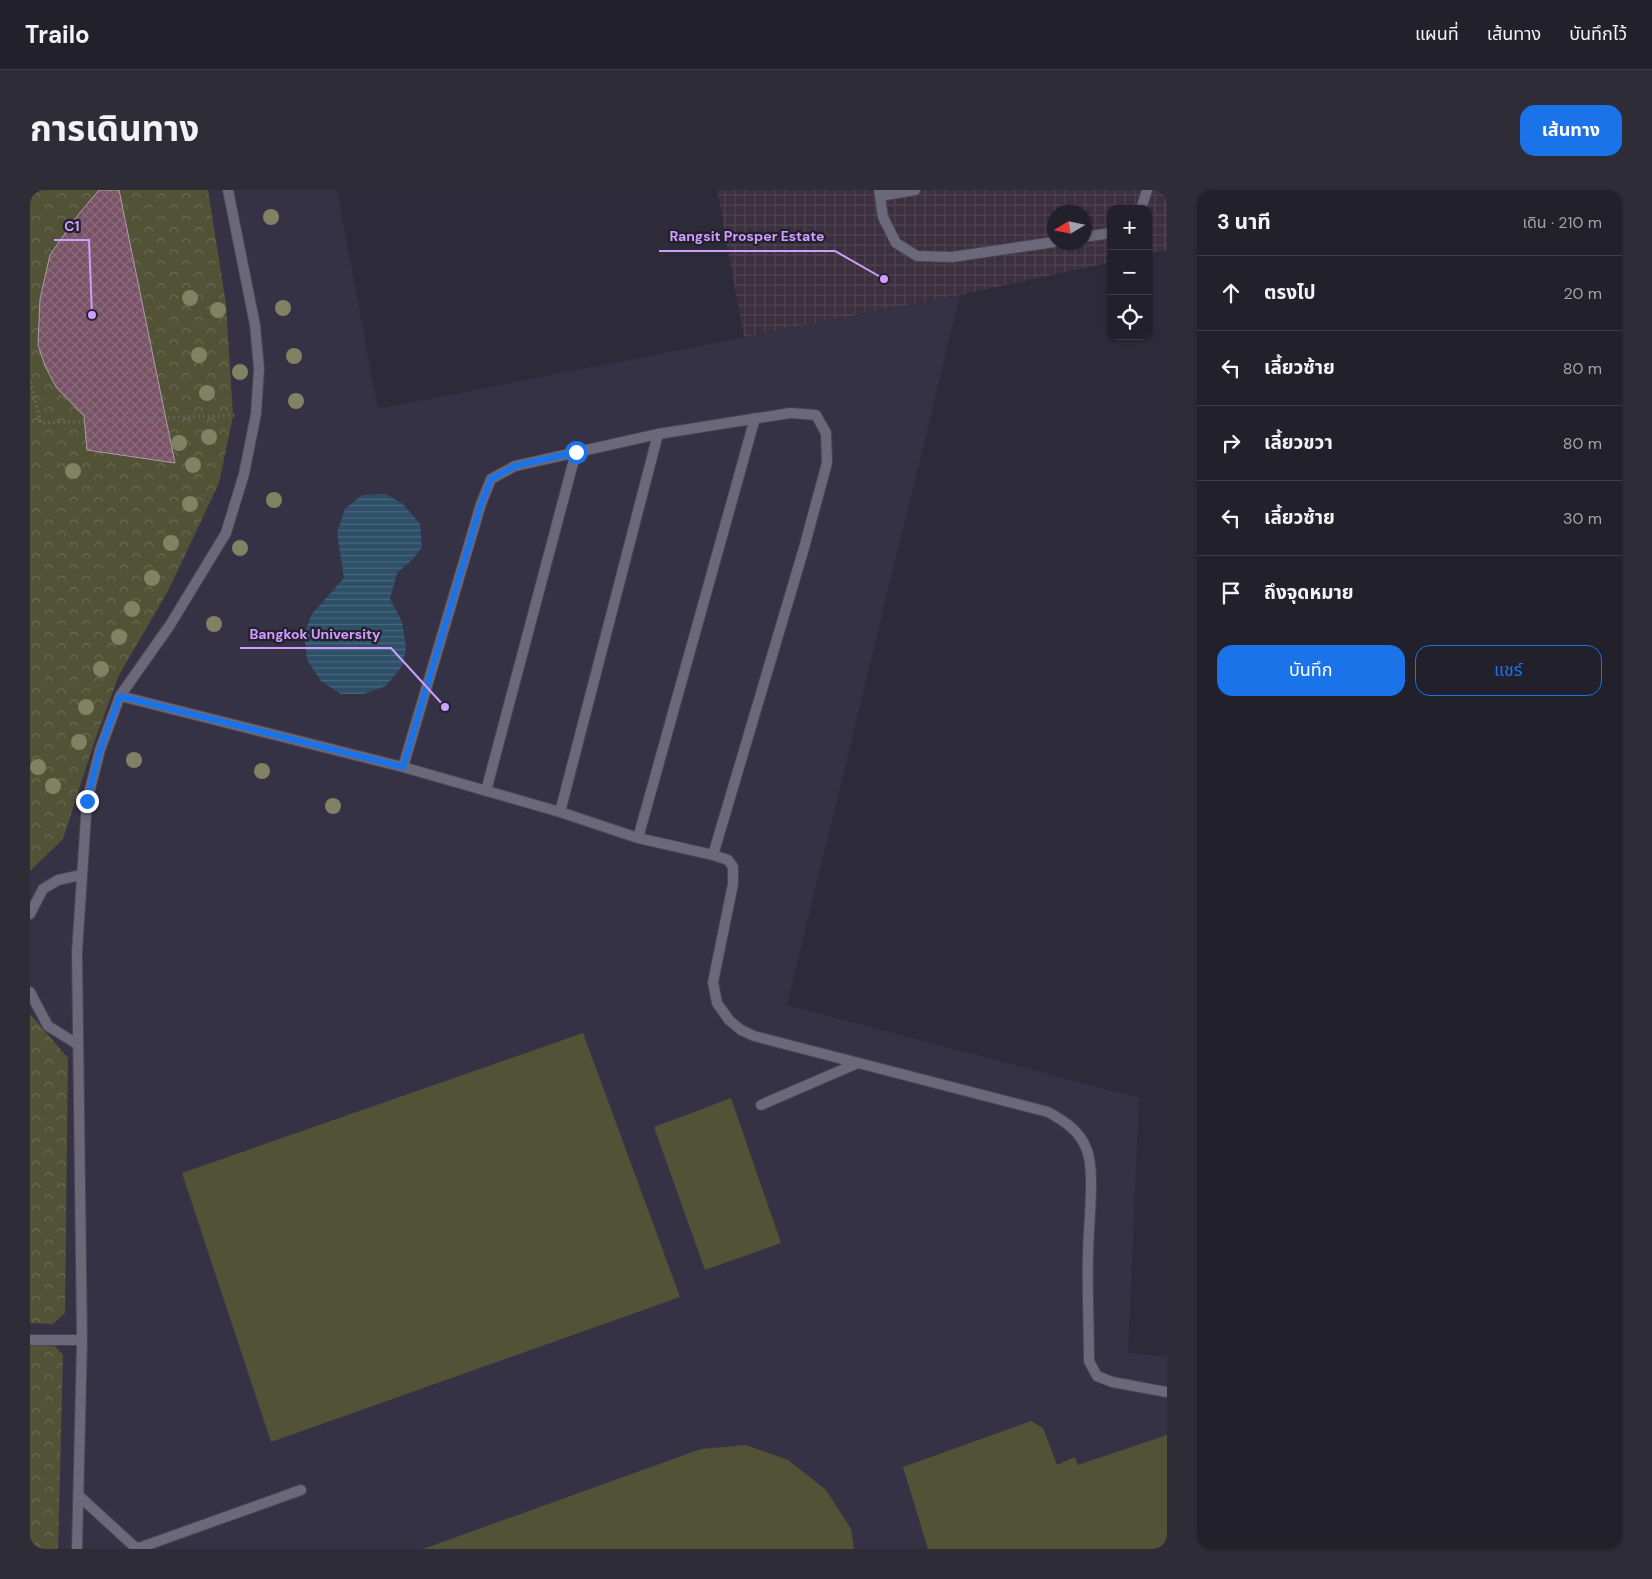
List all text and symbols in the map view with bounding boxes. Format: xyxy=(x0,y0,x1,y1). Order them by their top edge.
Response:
text: Trailo xyxy=(25,19,90,50)
text: แผนที่ xyxy=(1415,22,1459,46)
text: เส้นทาง xyxy=(1487,22,1541,46)
text: บันทึกไว้ xyxy=(1569,22,1627,46)
button: เส้นทาง xyxy=(1520,105,1622,156)
text: การเดินทาง xyxy=(30,106,199,152)
north arrow xyxy=(1047,205,1092,250)
map controls xyxy=(1107,205,1152,340)
button: + xyxy=(1107,205,1152,250)
text: 3 นาที xyxy=(1217,208,1271,236)
callout: C1 xyxy=(54,211,89,240)
text: เดิน · 210 m xyxy=(1522,212,1602,233)
text: C1 xyxy=(64,217,80,235)
callout: Rangsit Prosper Estate xyxy=(659,222,835,251)
text: Rangsit Prosper Estate xyxy=(669,227,825,245)
button: − xyxy=(1107,250,1152,295)
icon: ahead xyxy=(1217,279,1245,307)
text: ตรงไป xyxy=(1264,280,1316,305)
text: 20 m xyxy=(1563,283,1602,304)
button: locate xyxy=(1107,295,1152,340)
icon: left xyxy=(1217,354,1245,382)
text: เลี้ยวซ้าย xyxy=(1264,355,1335,380)
text: 80 m xyxy=(1563,358,1602,379)
icon: right xyxy=(1217,429,1245,457)
text: เลี้ยวขวา xyxy=(1264,430,1333,455)
text: 80 m xyxy=(1563,433,1602,454)
route start xyxy=(565,441,588,464)
icon: left xyxy=(1217,504,1245,532)
text: เลี้ยวซ้าย xyxy=(1264,505,1335,530)
text: 30 m xyxy=(1563,508,1602,529)
icon: arrive xyxy=(1217,579,1245,607)
text: ถึงจุดหมาย xyxy=(1264,580,1354,605)
callout: Bangkok University xyxy=(240,619,391,648)
text: Bangkok University xyxy=(249,625,381,643)
button: บันทึก xyxy=(1217,645,1405,696)
button: แชร์ xyxy=(1415,645,1602,696)
route end xyxy=(76,790,99,813)

